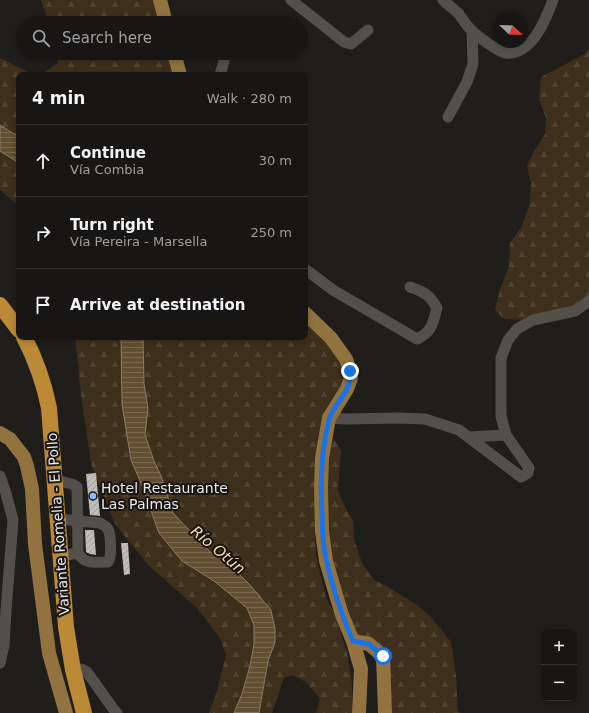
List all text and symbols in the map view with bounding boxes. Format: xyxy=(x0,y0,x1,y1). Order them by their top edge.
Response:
north arrow xyxy=(493,12,529,48)
search box xyxy=(16,16,308,60)
icon: search xyxy=(30,27,52,49)
text: Search here xyxy=(62,29,152,47)
text: 4 min xyxy=(32,88,85,108)
text: Walk · 280 m xyxy=(207,91,292,106)
text: Continue xyxy=(70,144,146,162)
icon: ahead xyxy=(32,150,54,172)
text: 30 m xyxy=(259,153,292,168)
text: Vía Combia xyxy=(70,162,144,177)
text: Turn right xyxy=(70,216,154,234)
icon: right xyxy=(32,222,54,244)
text: 250 m xyxy=(250,225,292,240)
text: Vía Pereira - Marsella xyxy=(70,234,207,249)
icon: arrive xyxy=(32,294,54,316)
text: Arrive at destination xyxy=(70,296,245,314)
route end xyxy=(341,362,359,380)
street label: Variante Romelia - El Pollo xyxy=(44,432,72,616)
place label: Hotel Restaurante Las Palmas xyxy=(101,480,228,512)
marker: Hotel Restaurante Las Palmas xyxy=(88,491,98,501)
water label: Río Otún xyxy=(187,522,249,578)
map controls xyxy=(541,629,577,701)
button: + xyxy=(541,629,577,665)
route start xyxy=(374,647,392,665)
button: − xyxy=(541,665,577,701)

